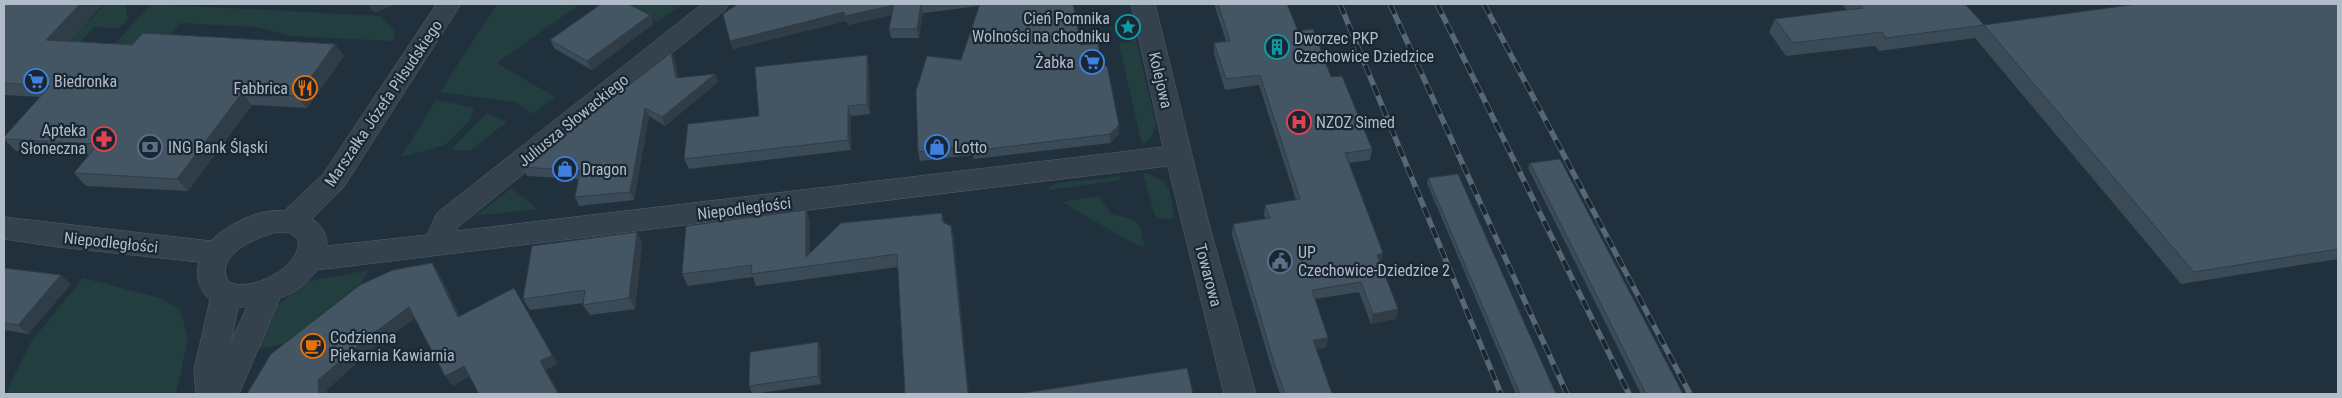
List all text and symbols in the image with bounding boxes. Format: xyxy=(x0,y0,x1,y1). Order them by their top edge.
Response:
place label: Cień Pomnika Wolności na chodniku xyxy=(972,9,1110,46)
place icon: Cień Pomnika Wolności na chodniku xyxy=(1115,14,1141,40)
street label: Marszałka Józefa Piłsudskiego xyxy=(321,16,446,190)
place label: Dworzec PKP Czechowice Dziedzice xyxy=(1294,29,1434,66)
building icon: Dworzec PKP Czechowice Dziedzice xyxy=(1264,34,1290,60)
supermarket icon: Żabka xyxy=(1079,49,1105,75)
street label: Kolejowa xyxy=(1145,50,1176,110)
place label: Żabka xyxy=(1035,53,1074,72)
supermarket icon: Biedronka xyxy=(23,68,49,94)
street label: Juliusza Słowackiego xyxy=(514,70,632,171)
place label: Biedronka xyxy=(54,72,117,91)
restaurant icon: Fabbrica xyxy=(292,75,318,101)
place label: Fabbrica xyxy=(234,79,288,98)
hospital icon: NZOZ Simed xyxy=(1286,109,1312,135)
place label: NZOZ Simed xyxy=(1316,113,1395,132)
place label: Apteka Słoneczna xyxy=(21,121,86,158)
pharmacy icon: Apteka Słoneczna xyxy=(91,126,117,152)
bank icon: ING Bank Śląski xyxy=(137,134,163,160)
shop icon: Lotto xyxy=(924,134,950,160)
place label: ING Bank Śląski xyxy=(168,138,268,157)
place label: Lotto xyxy=(954,138,987,157)
shop icon: Dragon xyxy=(552,156,578,182)
place label: Dragon xyxy=(582,160,627,179)
street label: Niepodległości xyxy=(696,193,792,224)
street label: Niepodległości xyxy=(63,228,159,257)
street label: Towarowa xyxy=(1191,242,1226,309)
place label: UP Czechowice-Dziedzice 2 xyxy=(1298,243,1450,280)
public building icon: UP Czechowice-Dziedzice 2 xyxy=(1267,248,1293,274)
place label: Codzienna Piekarnia Kawiarnia xyxy=(330,328,455,365)
cafe icon: Codzienna Piekarnia Kawiarnia xyxy=(300,333,326,359)

